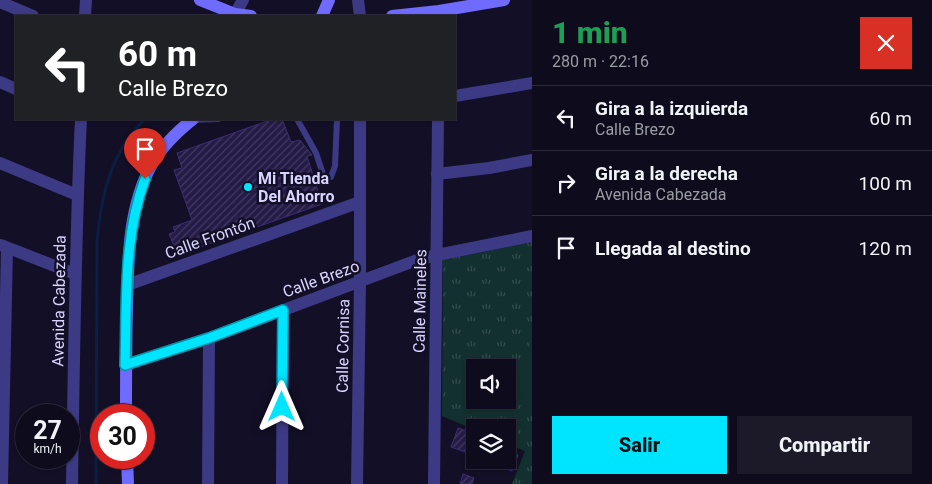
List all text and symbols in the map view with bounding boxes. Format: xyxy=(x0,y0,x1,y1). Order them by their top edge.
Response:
text: 1 min xyxy=(552,15,628,50)
button: close xyxy=(860,17,912,69)
text: 60 m xyxy=(118,34,197,75)
icon: left xyxy=(35,35,100,100)
text: 280 m · 22:16 xyxy=(552,52,649,71)
text: Calle Brezo xyxy=(118,76,228,101)
text: Gira a la izquierda xyxy=(595,97,748,120)
icon: left xyxy=(552,104,580,132)
text: 60 m xyxy=(869,107,912,130)
text: Calle Brezo xyxy=(595,120,675,139)
pin xyxy=(124,128,166,179)
icon: arrive xyxy=(131,135,159,163)
text: Gira a la derecha xyxy=(595,162,738,185)
place label: Mi Tienda Del Ahorro xyxy=(258,169,335,206)
icon: right xyxy=(552,169,580,197)
text: 100 m xyxy=(859,172,912,195)
marker: Mi Tienda Del Ahorro xyxy=(242,181,254,193)
text: Avenida Cabezada xyxy=(595,185,727,204)
street label: Calle Frontón xyxy=(162,213,258,263)
icon: arrive xyxy=(552,234,580,262)
street label: Avenida Cabezada xyxy=(48,235,70,367)
text: Llegada al destino xyxy=(595,237,751,260)
text: 120 m xyxy=(859,237,912,260)
street label: Calle Maineles xyxy=(410,249,430,353)
street label: Calle Brezo xyxy=(280,256,362,302)
street label: Calle Cornisa xyxy=(333,299,353,393)
map controls xyxy=(466,359,516,469)
button: sound xyxy=(466,359,516,409)
position arrow xyxy=(255,380,307,432)
speed limit sign: 30 xyxy=(90,404,155,469)
text: 27 xyxy=(33,416,62,445)
button: Salir xyxy=(552,416,727,474)
button: Compartir xyxy=(737,416,912,474)
button: layers xyxy=(466,419,516,469)
text: km/h xyxy=(33,442,62,456)

